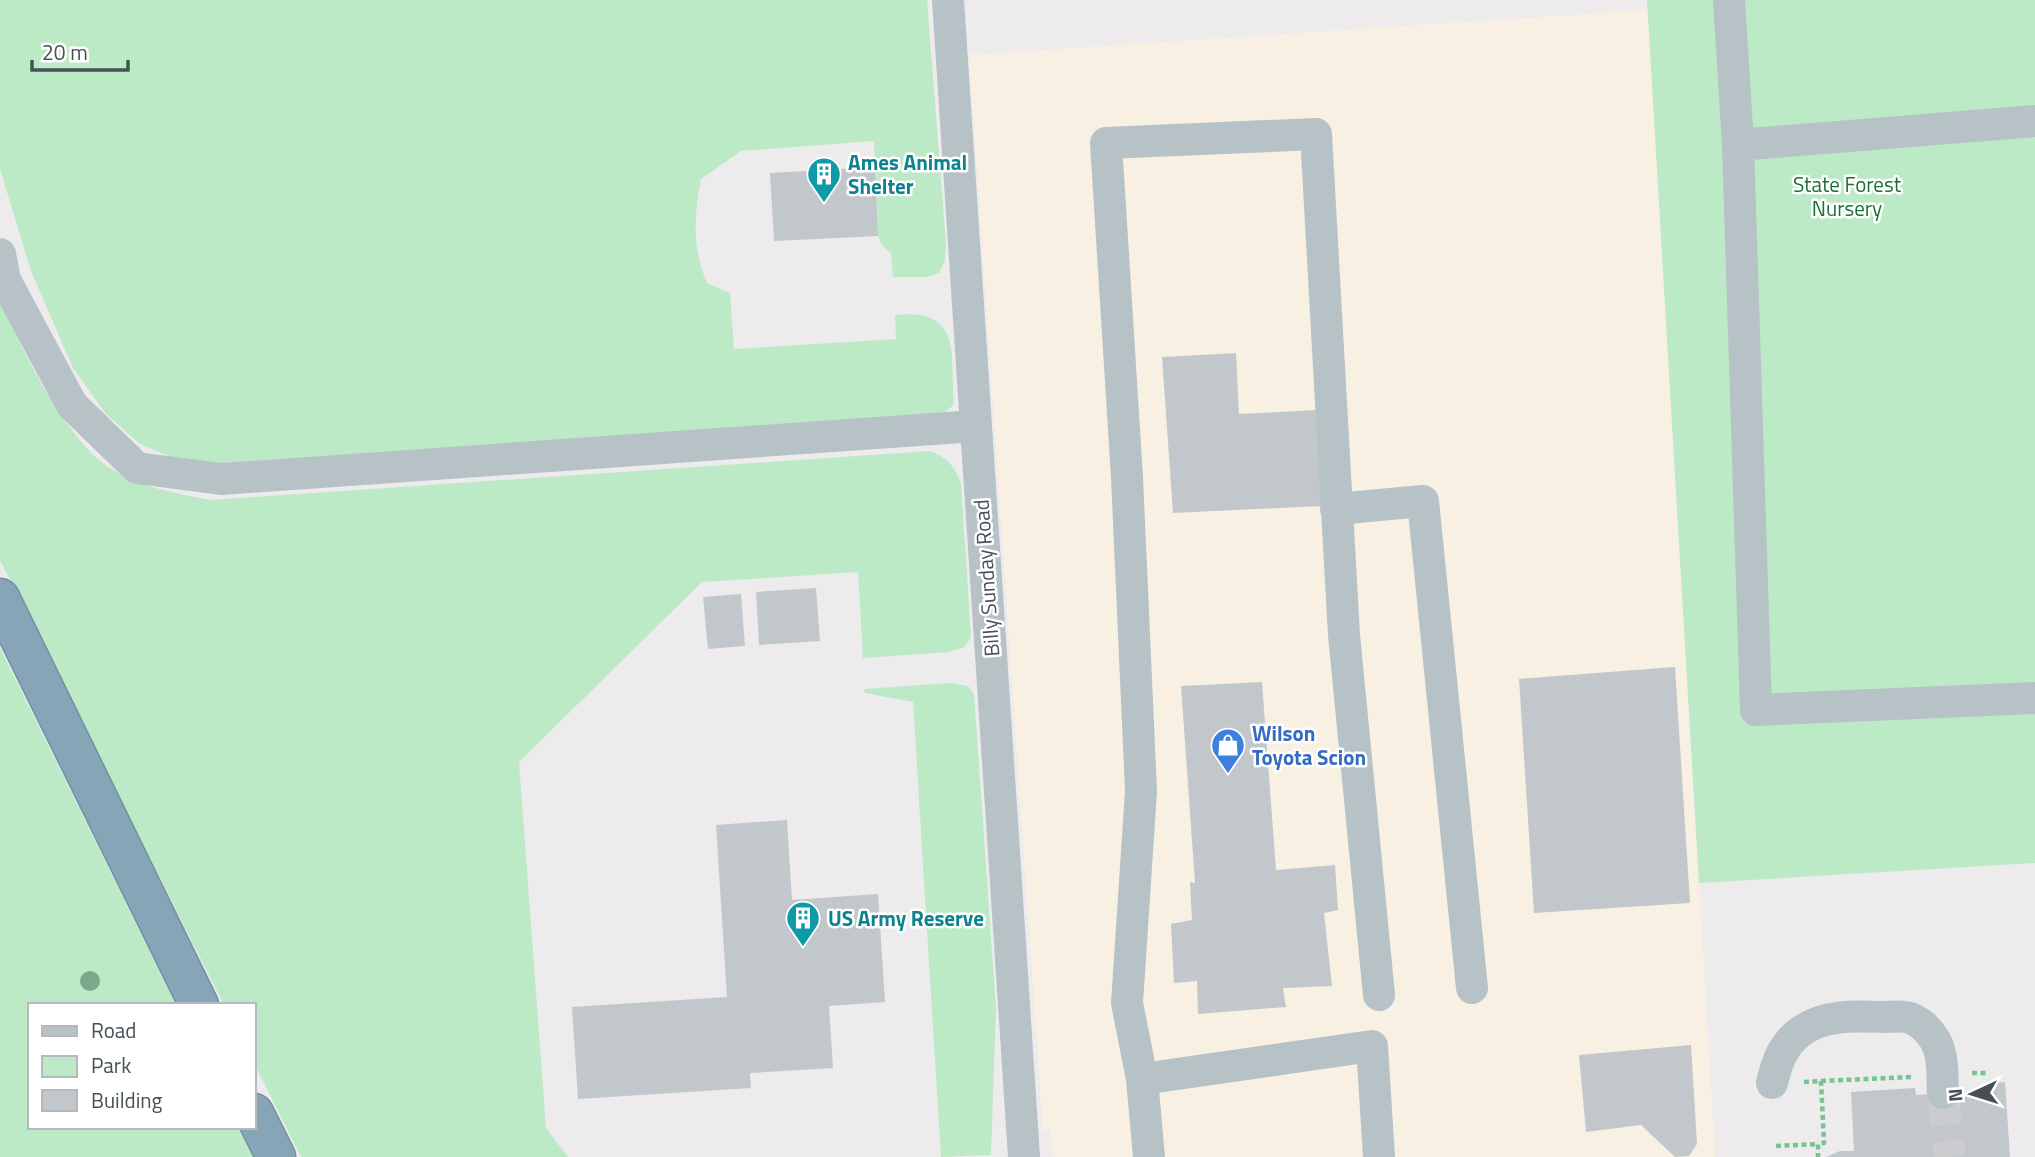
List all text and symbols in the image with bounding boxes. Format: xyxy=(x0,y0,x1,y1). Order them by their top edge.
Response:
scale bar xyxy=(32,28,128,72)
text: 20 m xyxy=(42,36,88,68)
place label: Ames Animal Shelter xyxy=(848,146,967,202)
building icon: Ames Animal Shelter xyxy=(805,155,843,204)
park label: State Forest Nursery xyxy=(1793,168,1902,224)
street label: Billy Sunday Road xyxy=(965,498,1007,658)
place label: Wilson Toyota Scion xyxy=(1252,717,1366,773)
shop icon: Wilson Toyota Scion xyxy=(1209,726,1247,775)
building icon: US Army Reserve xyxy=(784,899,822,948)
place label: US Army Reserve xyxy=(828,902,984,934)
legend xyxy=(28,1003,256,1129)
text: Road xyxy=(91,1014,136,1046)
text: Park xyxy=(91,1049,131,1081)
north arrow xyxy=(1937,1059,2007,1129)
text: Building xyxy=(91,1084,163,1116)
text: N xyxy=(1940,1088,1969,1103)

